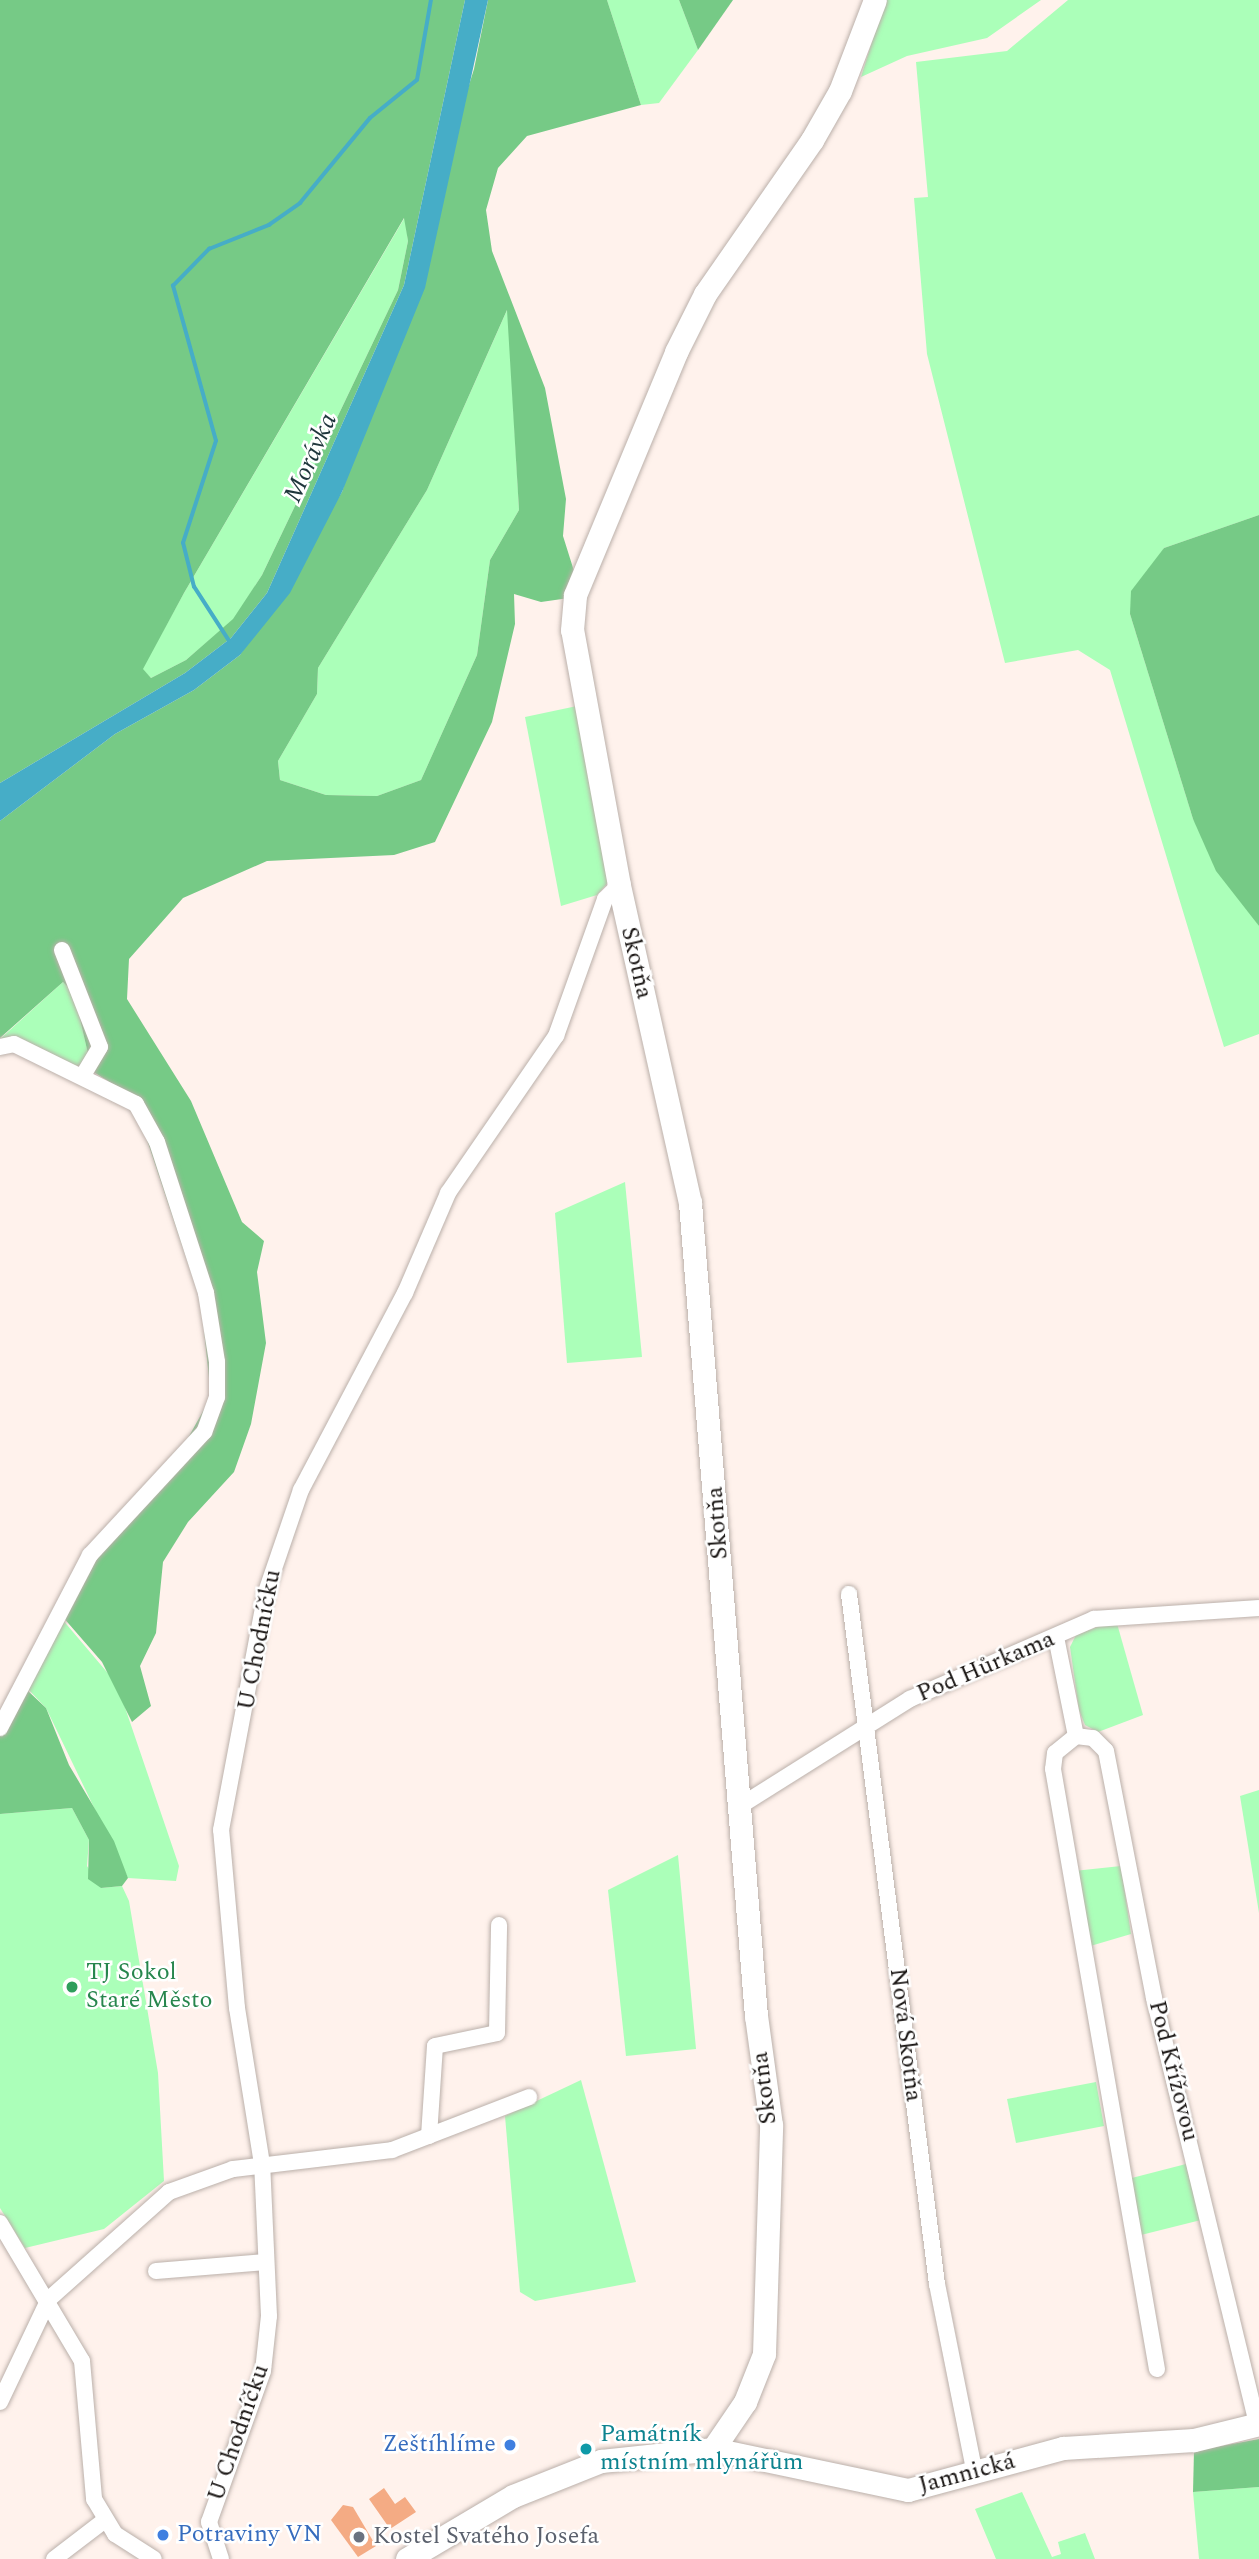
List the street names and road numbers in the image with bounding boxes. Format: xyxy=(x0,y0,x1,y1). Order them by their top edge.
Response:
street label: Skotňa xyxy=(614,924,658,1002)
street label: Skotňa xyxy=(701,1486,735,1560)
street label: U Chodníčku xyxy=(232,1567,288,1713)
street label: Pod Hůrkama xyxy=(913,1625,1059,1709)
street label: Nová Skotňa xyxy=(883,1967,927,2103)
street label: Pod Křížovou xyxy=(1142,1998,1204,2144)
street label: Skotňa xyxy=(746,2050,784,2126)
street label: U Chodníčku xyxy=(202,2361,276,2505)
street label: Jamnická xyxy=(916,2447,1018,2501)

